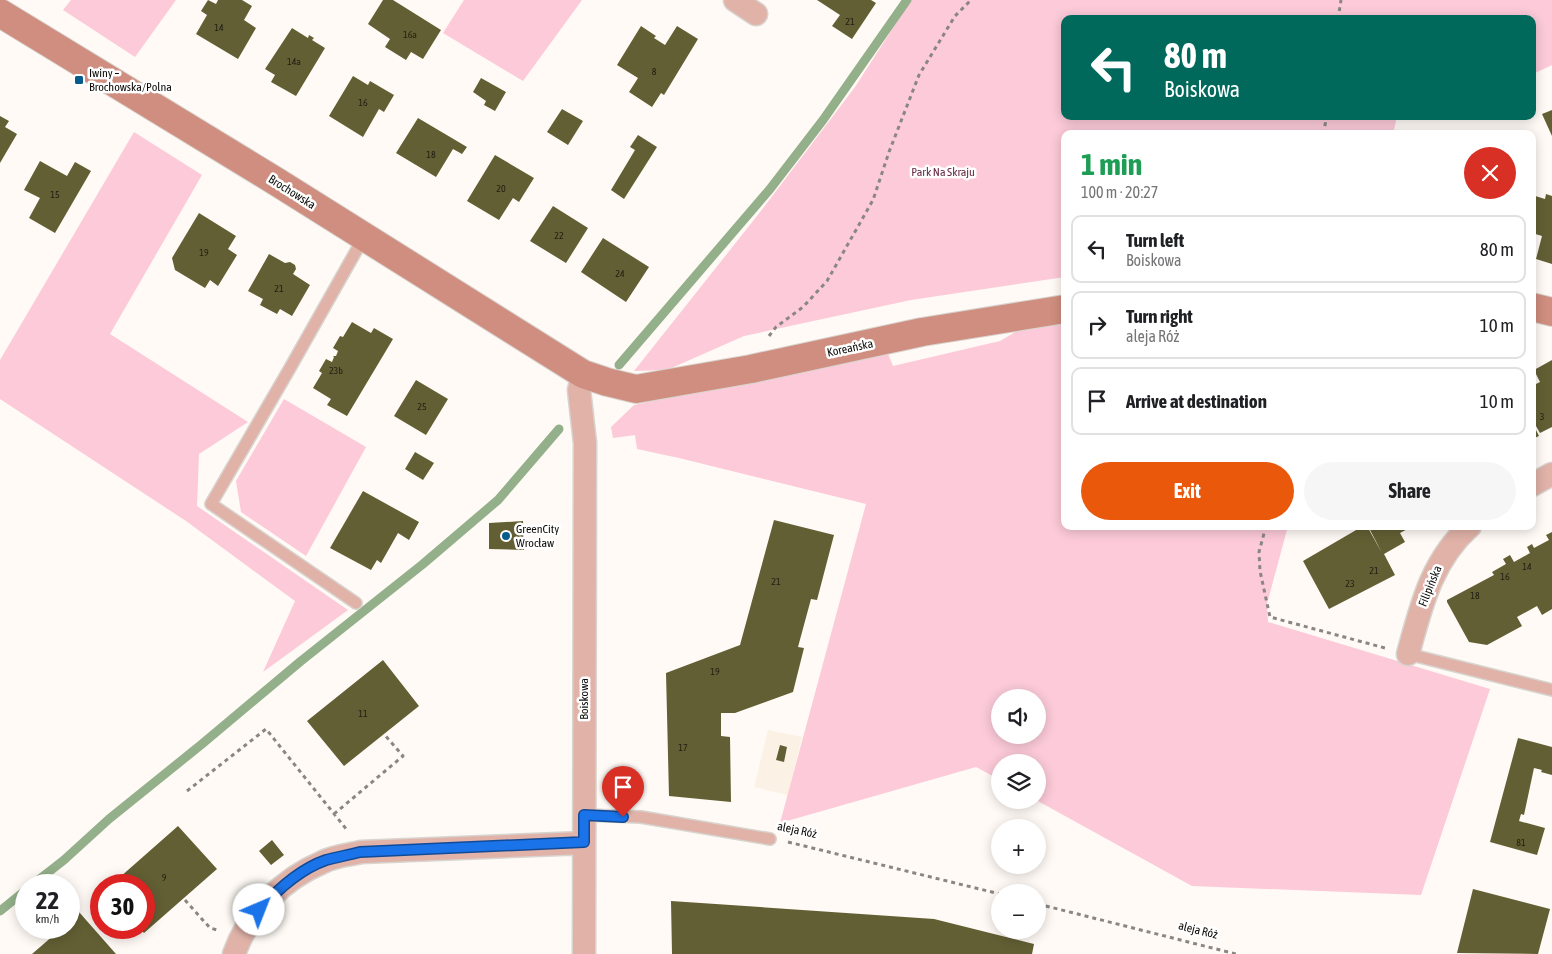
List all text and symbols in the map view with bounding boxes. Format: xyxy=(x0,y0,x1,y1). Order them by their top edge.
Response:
house number: 21 xyxy=(845,16,855,27)
house number: 14 xyxy=(214,22,224,33)
house number: 16a xyxy=(403,29,417,40)
icon: left xyxy=(1081,35,1146,100)
text: 80 m xyxy=(1164,35,1227,75)
house number: 14a xyxy=(287,56,301,67)
place label: Iwiny – Brochowska/Polna xyxy=(89,66,172,94)
house number: 8 xyxy=(652,66,657,77)
marker: Iwiny – Brochowska/Polna xyxy=(73,74,85,86)
text: Boiskowa xyxy=(1164,76,1240,102)
house number: 16 xyxy=(358,97,368,108)
text: 1 min xyxy=(1081,147,1142,181)
button: close xyxy=(1464,147,1516,199)
house number: 18 xyxy=(426,149,436,160)
park label: Park Na Skraju xyxy=(911,165,975,179)
street label: Brochowska xyxy=(266,172,318,212)
house number: 20 xyxy=(496,183,506,194)
text: 100 m · 20:27 xyxy=(1081,183,1158,201)
house number: 15 xyxy=(50,189,60,200)
text: Turn left xyxy=(1126,229,1184,251)
house number: 22 xyxy=(554,230,564,241)
icon: left xyxy=(1083,235,1111,263)
text: 80 m xyxy=(1480,238,1514,260)
house number: 19 xyxy=(199,247,209,258)
text: Boiskowa xyxy=(1126,251,1181,269)
house number: 24 xyxy=(615,268,625,279)
house number: 21 xyxy=(274,283,284,294)
text: Turn right xyxy=(1126,305,1193,327)
icon: right xyxy=(1083,311,1111,339)
text: 10 m xyxy=(1480,314,1514,336)
text: aleja Róż xyxy=(1126,327,1179,345)
street label: Koreańska xyxy=(826,336,874,360)
house number: 23b xyxy=(329,365,343,376)
icon: arrive xyxy=(1083,387,1111,415)
text: Arrive at destination xyxy=(1126,390,1267,412)
text: 10 m xyxy=(1480,390,1514,412)
house number: 25 xyxy=(417,401,427,412)
house number: 3 xyxy=(1540,411,1545,422)
button: Exit xyxy=(1081,462,1294,520)
button: Share xyxy=(1304,462,1516,520)
place label: GreenCity Wrocław xyxy=(516,522,559,550)
marker: GreenCity Wrocław xyxy=(500,530,512,542)
house number: 14 xyxy=(1522,561,1532,572)
street label: Filipińska xyxy=(1415,563,1445,609)
house number: 21 xyxy=(1369,565,1379,576)
house number: 16 xyxy=(1500,571,1510,582)
house number: 21 xyxy=(771,576,781,587)
house number: 23 xyxy=(1345,578,1355,589)
house number: 18 xyxy=(1470,590,1480,601)
house number: 19 xyxy=(710,666,720,677)
street label: Boiskowa xyxy=(577,678,591,720)
map controls xyxy=(991,689,1046,939)
button: sound xyxy=(991,689,1046,744)
house number: 11 xyxy=(358,708,368,719)
house number: 17 xyxy=(678,742,688,753)
button: layers xyxy=(991,754,1046,809)
pin xyxy=(602,766,644,817)
icon: arrive xyxy=(609,773,637,801)
street label: aleja Róż xyxy=(776,819,819,841)
button: + xyxy=(991,819,1046,874)
house number: 81 xyxy=(1516,837,1526,848)
house number: 9 xyxy=(162,872,167,883)
speed limit sign: 30 xyxy=(90,874,155,939)
position arrow xyxy=(232,883,284,935)
button: − xyxy=(991,884,1046,939)
text: 22 xyxy=(36,886,59,914)
text: km/h xyxy=(36,912,59,926)
street label: aleja Róż xyxy=(1177,918,1220,942)

